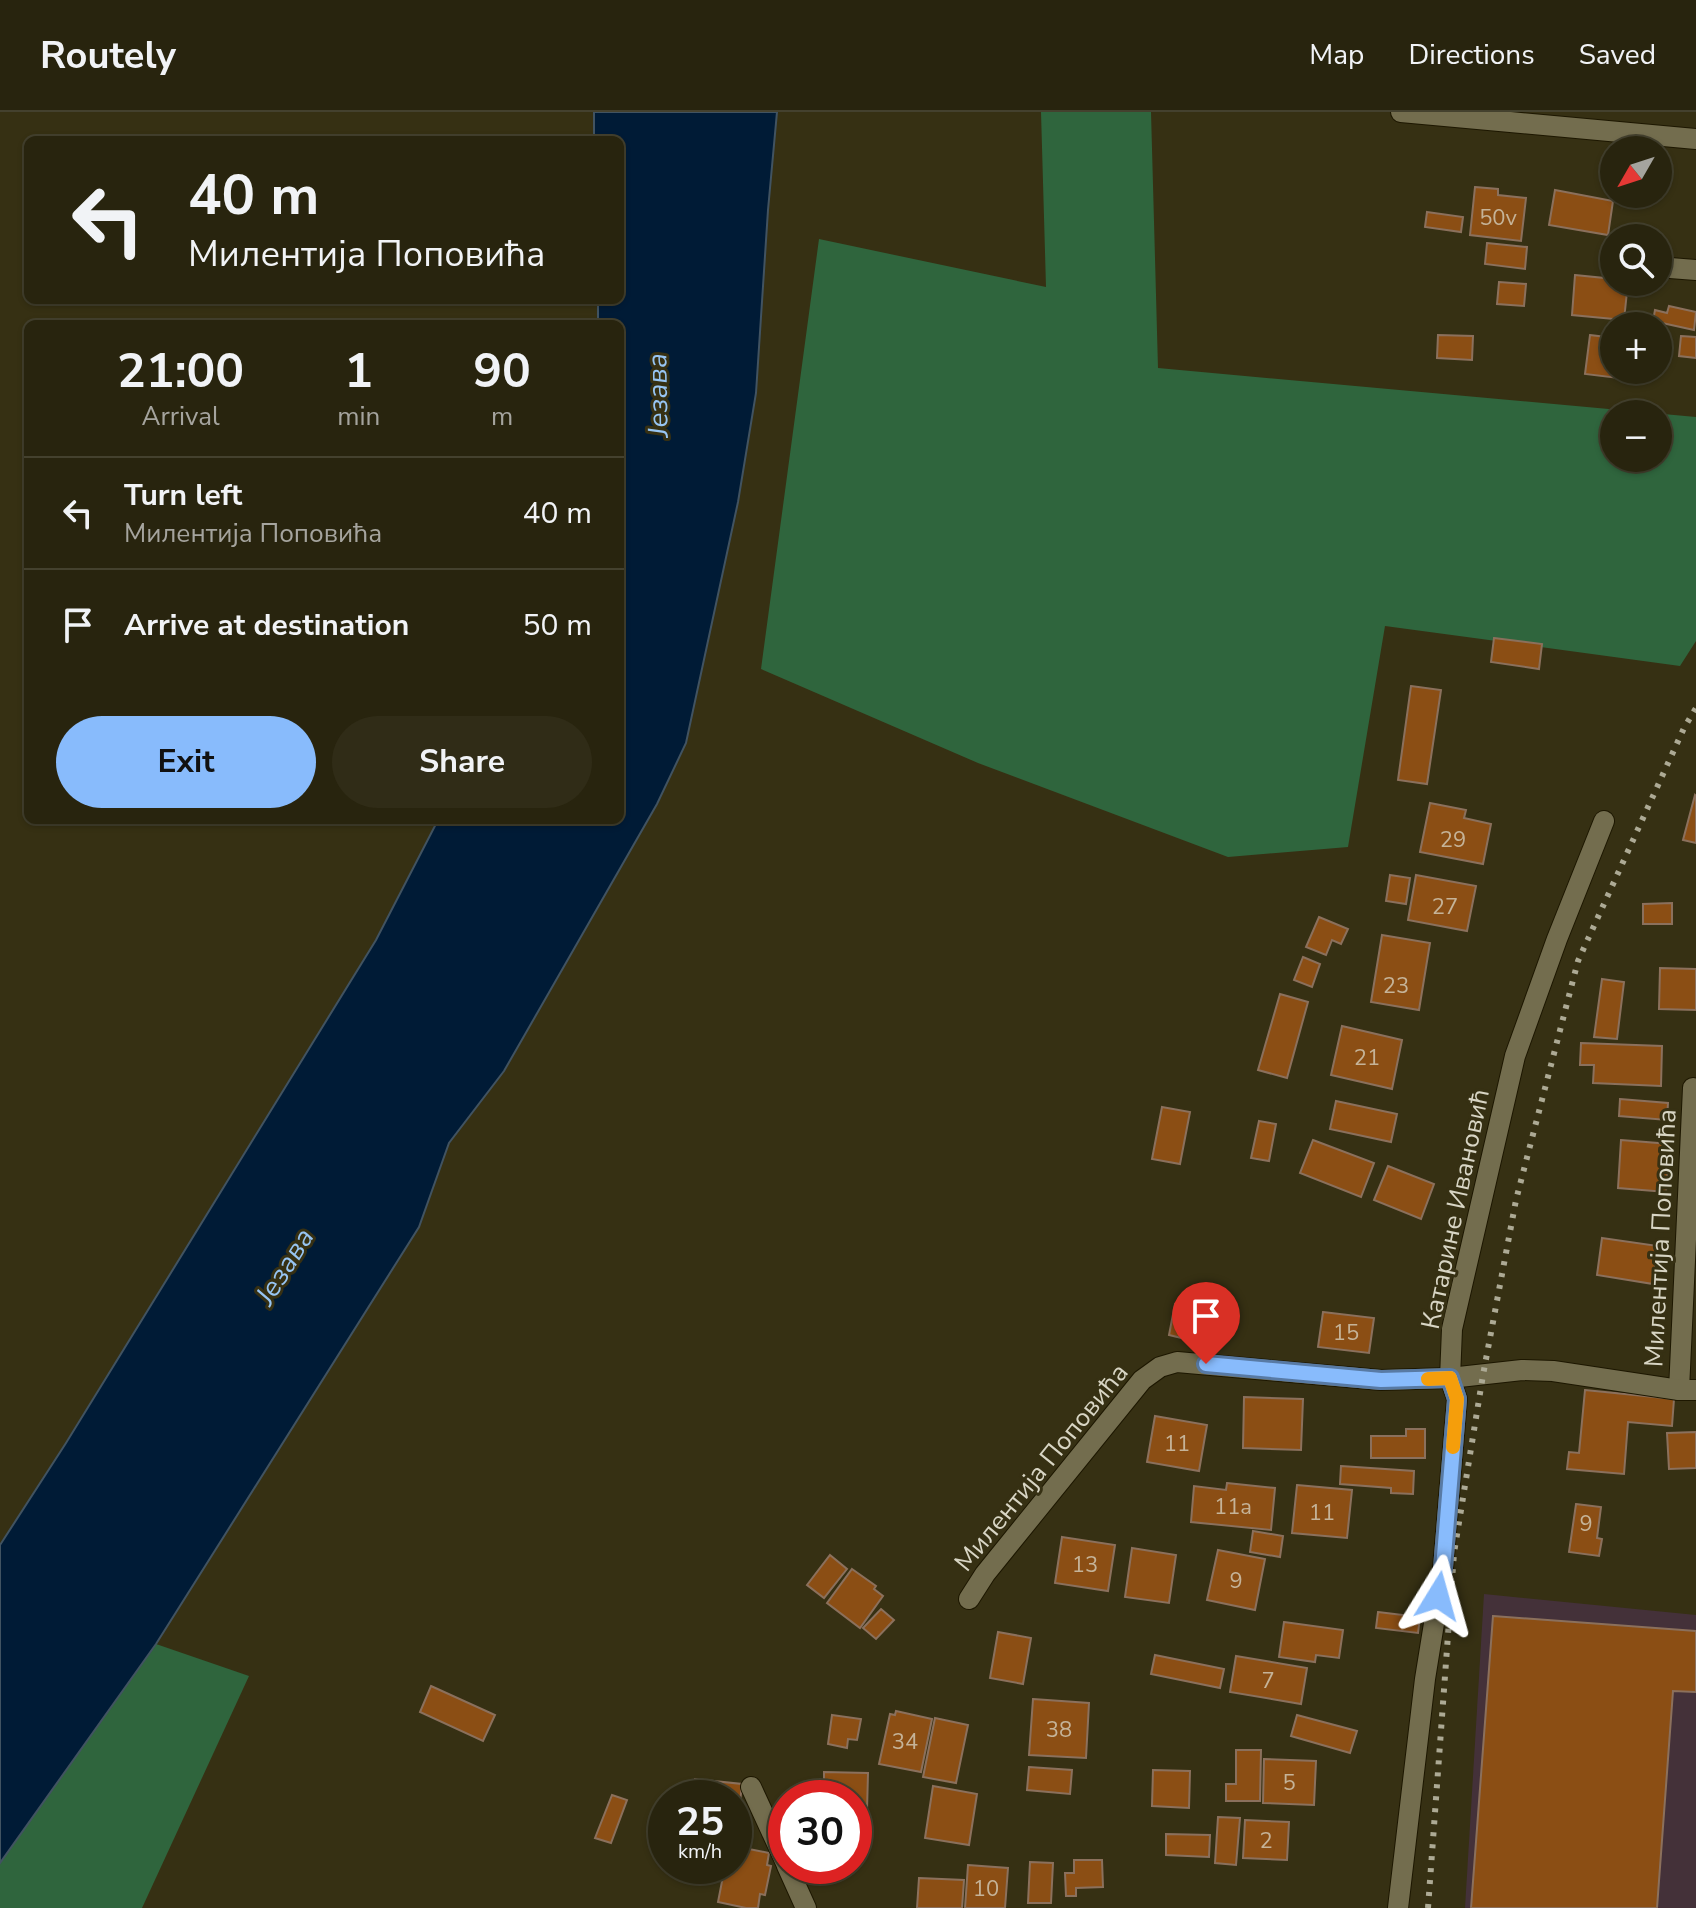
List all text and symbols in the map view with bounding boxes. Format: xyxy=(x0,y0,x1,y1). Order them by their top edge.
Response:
text: Routely xyxy=(40,30,176,81)
text: Map xyxy=(1309,36,1364,74)
text: Directions xyxy=(1408,36,1535,74)
text: Saved xyxy=(1579,36,1656,74)
north arrow xyxy=(1600,136,1672,208)
map controls xyxy=(1600,136,1672,472)
text: 40 m xyxy=(188,157,319,234)
icon: left xyxy=(56,168,160,272)
house number: 50v xyxy=(1479,203,1518,233)
button: search xyxy=(1600,224,1672,296)
text: Милентија Поповића xyxy=(188,230,546,279)
button: + xyxy=(1600,312,1672,384)
text: 21:00 xyxy=(117,338,244,404)
text: 1 xyxy=(344,338,373,404)
text: 90 xyxy=(473,338,531,404)
water label: Језава xyxy=(638,353,678,439)
text: Arrival xyxy=(141,399,220,434)
text: min xyxy=(337,399,380,434)
text: m xyxy=(491,399,513,434)
button: − xyxy=(1600,400,1672,472)
text: Turn left xyxy=(124,475,242,516)
icon: left xyxy=(56,491,100,535)
text: 40 m xyxy=(523,493,592,534)
text: Милентија Поповића xyxy=(124,516,382,551)
icon: arrive xyxy=(56,603,100,647)
text: Arrive at destination xyxy=(124,605,409,646)
text: 50 m xyxy=(523,605,592,646)
button: Exit xyxy=(56,716,316,808)
button: Share xyxy=(332,716,592,808)
house number: 29 xyxy=(1440,825,1466,855)
house number: 27 xyxy=(1432,892,1458,922)
house number: 23 xyxy=(1383,971,1409,1001)
house number: 21 xyxy=(1354,1043,1380,1073)
street label: Катарине Ивановић xyxy=(1413,1086,1498,1332)
street label: Милентија Поповића xyxy=(1636,1108,1685,1368)
water label: Језава xyxy=(246,1221,323,1314)
pin xyxy=(1172,1282,1240,1364)
icon: arrive xyxy=(1184,1294,1228,1338)
house number: 15 xyxy=(1333,1318,1359,1348)
street label: Милентија Поповића xyxy=(947,1356,1136,1579)
house number: 11 xyxy=(1164,1429,1190,1459)
house number: 11a xyxy=(1214,1492,1252,1522)
house number: 11 xyxy=(1309,1498,1335,1528)
house number: 9 xyxy=(1579,1509,1593,1539)
house number: 13 xyxy=(1072,1550,1098,1580)
position arrow xyxy=(1396,1554,1480,1638)
house number: 9 xyxy=(1229,1566,1243,1596)
house number: 7 xyxy=(1261,1666,1275,1696)
house number: 38 xyxy=(1046,1715,1072,1745)
house number: 34 xyxy=(892,1727,918,1757)
house number: 5 xyxy=(1282,1768,1296,1798)
speed limit sign: 30 xyxy=(768,1780,872,1884)
text: 25 xyxy=(676,1795,724,1849)
house number: 2 xyxy=(1259,1826,1273,1856)
text: km/h xyxy=(678,1838,722,1865)
house number: 10 xyxy=(973,1874,999,1904)

